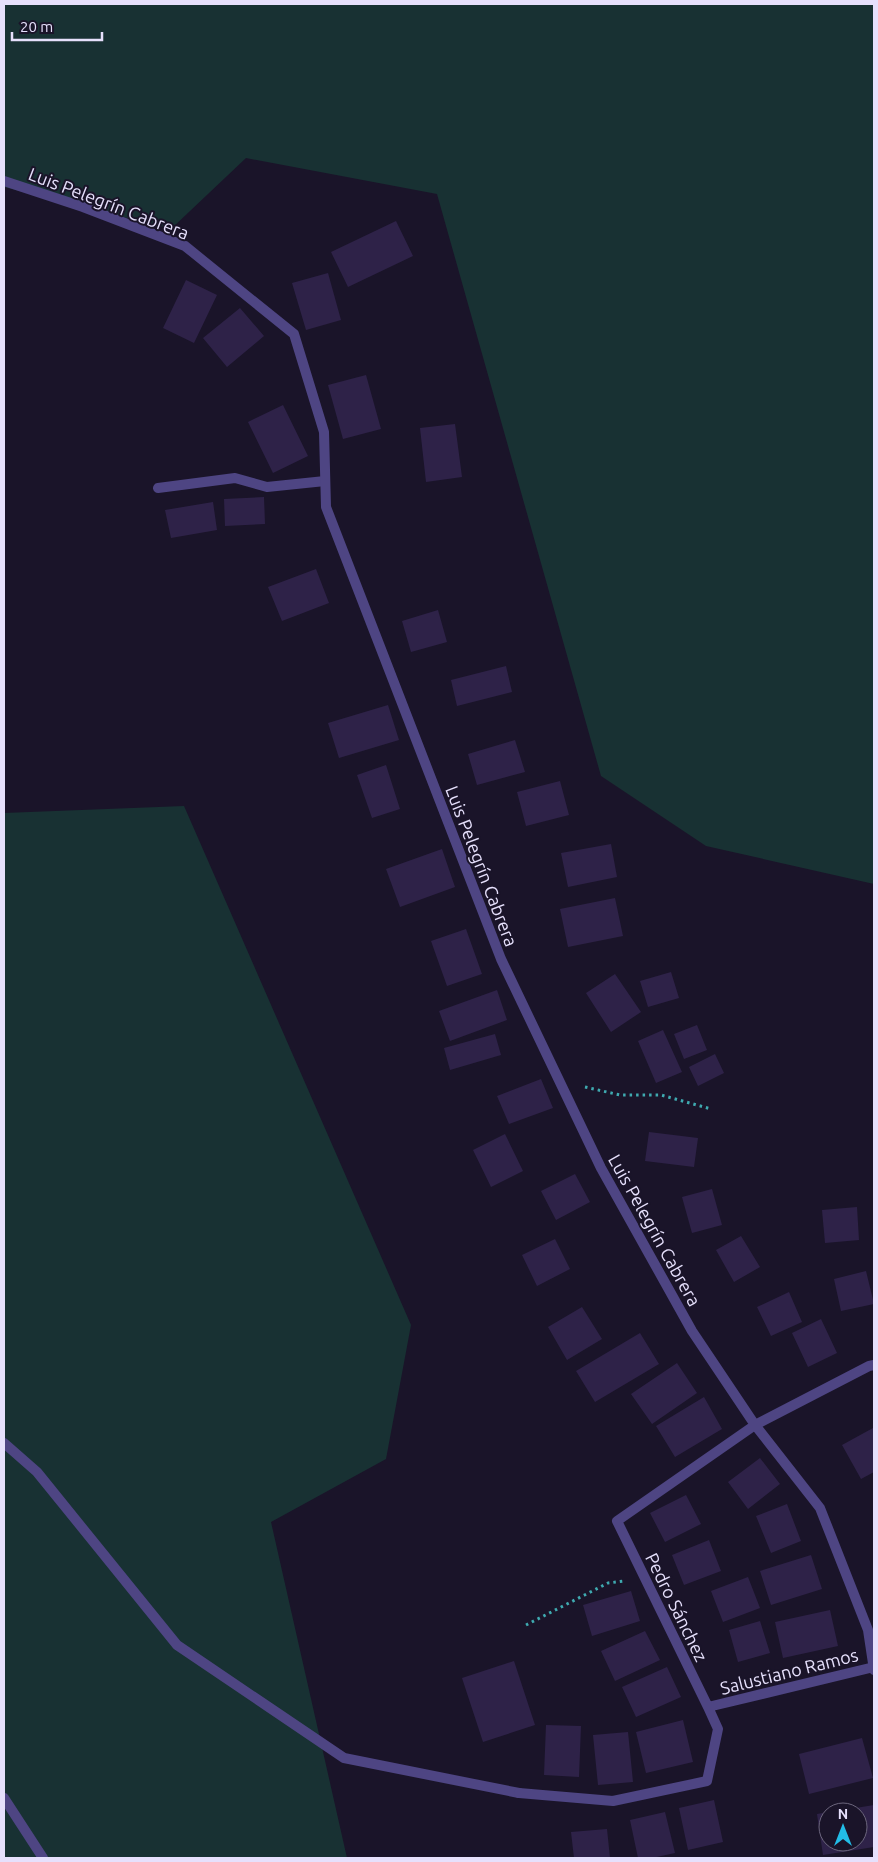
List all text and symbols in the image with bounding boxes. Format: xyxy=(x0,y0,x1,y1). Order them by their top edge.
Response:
scale bar xyxy=(12,10,102,42)
text: 20 m xyxy=(20,18,53,35)
street label: Luis Pelegrín Cabrera xyxy=(26,163,192,243)
street label: Luis Pelegrín Cabrera xyxy=(442,783,522,949)
street label: Luis Pelegrín Cabrera xyxy=(605,1151,705,1309)
street label: Pedro Sánchez xyxy=(642,1550,712,1664)
street label: Salustiano Ramos xyxy=(718,1644,860,1698)
north arrow xyxy=(818,1802,868,1852)
text: N xyxy=(838,1806,848,1822)

